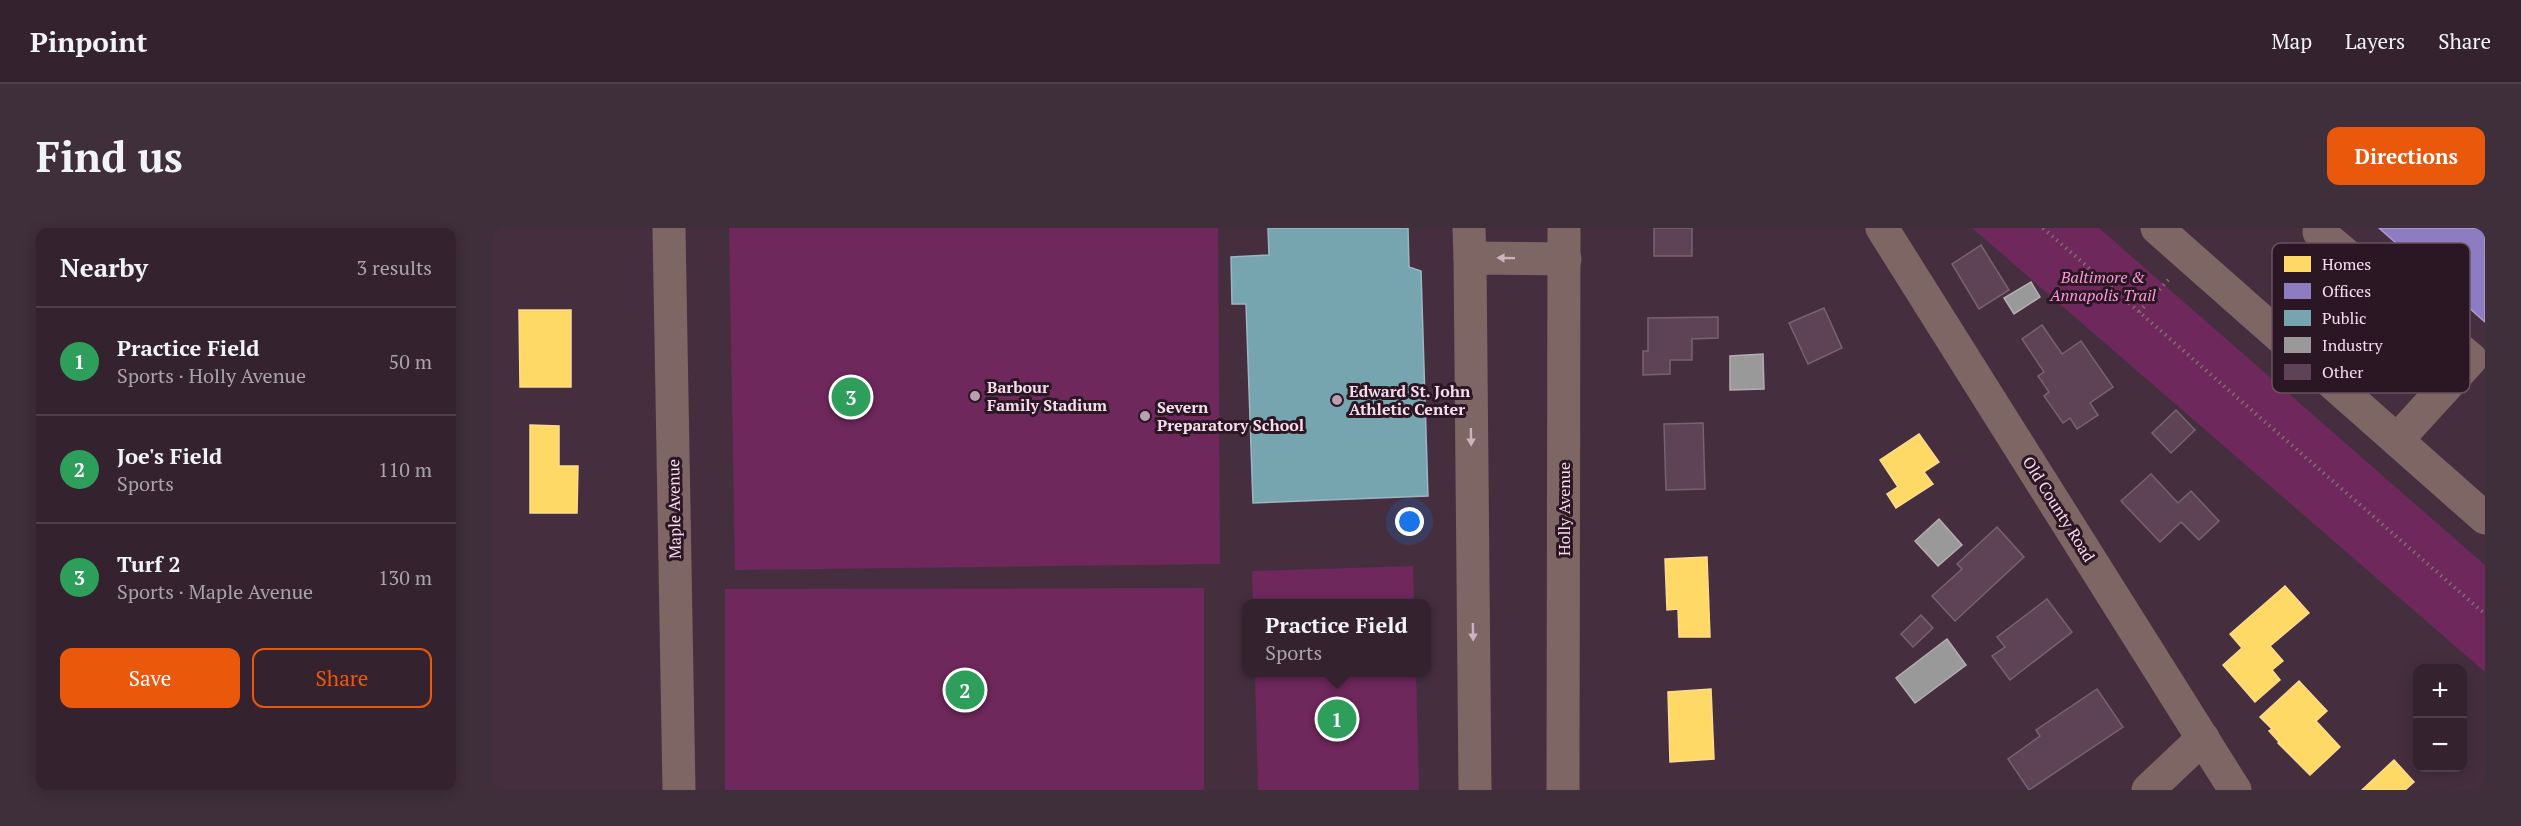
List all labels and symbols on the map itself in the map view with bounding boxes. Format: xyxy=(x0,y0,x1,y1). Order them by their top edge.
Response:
legend xyxy=(2272,243,2470,393)
one-way arrow xyxy=(1497,253,1516,263)
text: Homes xyxy=(2322,253,2371,275)
park label: Baltimore & Annapolis Trail xyxy=(2049,266,2157,306)
text: Offices xyxy=(2322,280,2371,302)
text: Public xyxy=(2322,307,2367,329)
text: Industry xyxy=(2322,334,2383,356)
text: Other xyxy=(2322,361,2364,383)
pin: 3 xyxy=(832,374,870,420)
place label: Barbour Family Stadium xyxy=(987,376,1107,416)
place label: Edward St. John Athletic Center xyxy=(1349,380,1471,420)
marker: Barbour Family Stadium xyxy=(968,389,982,403)
marker: Edward St. John Athletic Center xyxy=(1330,393,1344,407)
place label: Severn Preparatory School xyxy=(1157,396,1304,436)
marker: Severn Preparatory School xyxy=(1138,409,1152,423)
one-way arrow xyxy=(1466,428,1476,447)
street label: Old County Road xyxy=(2018,452,2100,566)
street label: Maple Avenue xyxy=(662,459,686,559)
street label: Holly Avenue xyxy=(1553,462,1575,556)
your location xyxy=(1395,507,1424,536)
one-way arrow xyxy=(1468,623,1478,642)
pin: 2 xyxy=(946,668,984,712)
pin: 1 xyxy=(1318,696,1356,742)

